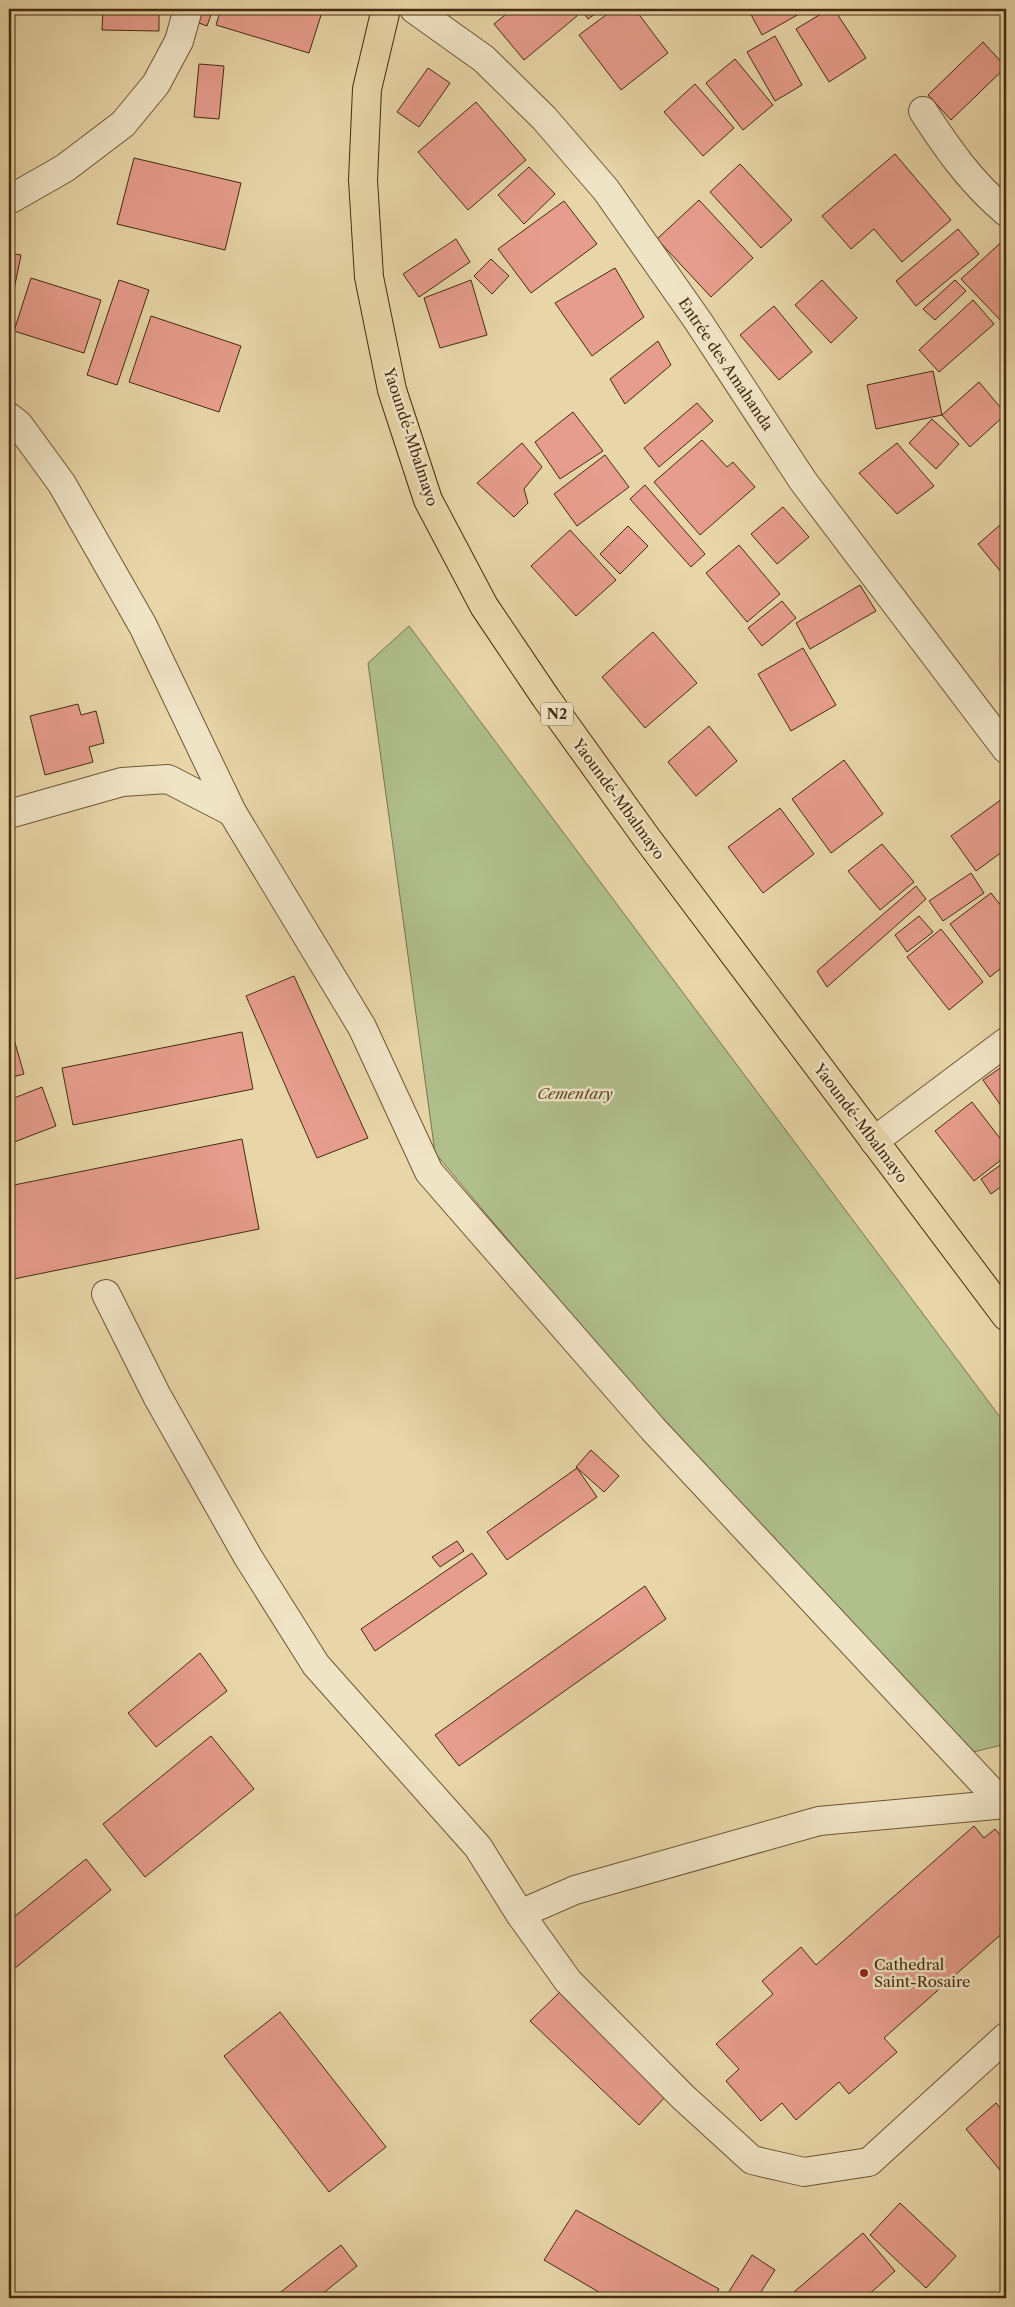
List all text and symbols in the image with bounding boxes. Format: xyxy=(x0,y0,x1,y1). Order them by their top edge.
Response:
street label: Entrée des Amahanda xyxy=(674,294,778,434)
street label: Yaoundé-Mbalmayo xyxy=(379,364,442,509)
road number: N2 xyxy=(541,702,573,726)
street label: Yaoundé-Mbalmayo xyxy=(568,734,669,863)
street label: Yaoundé-Mbalmayo xyxy=(809,1059,912,1186)
park label: Cementary xyxy=(537,1084,613,1103)
place label: Cathedral Saint-Rosaire xyxy=(874,1955,970,1991)
marker: Cathedral Saint-Rosaire xyxy=(858,1967,870,1979)

